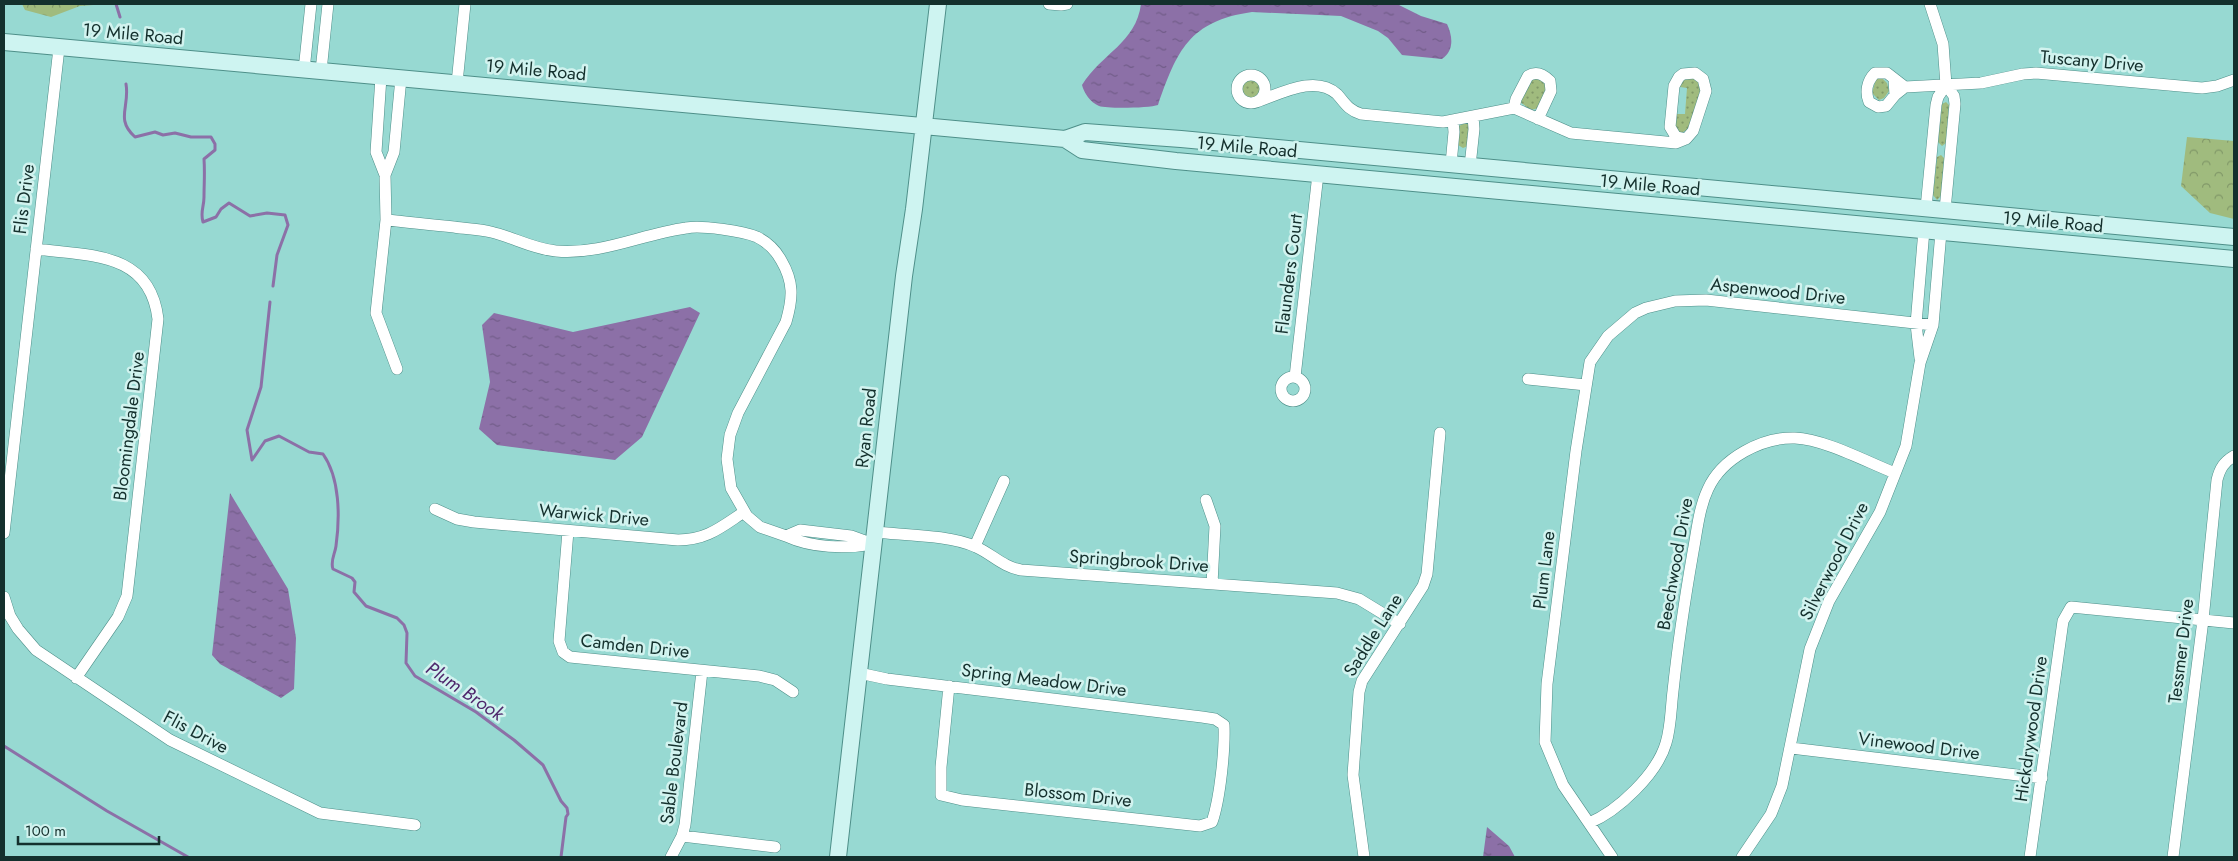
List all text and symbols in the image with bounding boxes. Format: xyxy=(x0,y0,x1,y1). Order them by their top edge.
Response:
street label: 19 Mile Road xyxy=(82,17,184,51)
street label: Tuscany Drive xyxy=(2039,44,2145,78)
street label: 19 Mile Road xyxy=(485,53,587,87)
street label: 19 Mile Road xyxy=(1196,130,1298,164)
street label: Flis Drive xyxy=(7,162,41,236)
street label: 19 Mile Road xyxy=(1599,168,1701,202)
street label: 19 Mile Road xyxy=(2002,205,2104,239)
street label: Flaunders Court xyxy=(1269,212,1309,336)
street label: Aspenwood Drive xyxy=(1709,271,1847,311)
street label: Bloomingdale Drive xyxy=(107,350,151,502)
street label: Ryan Road xyxy=(849,387,883,469)
street label: Beechwood Drive xyxy=(1651,496,1699,632)
street label: Warwick Drive xyxy=(538,497,650,533)
street label: Silverwood Drive xyxy=(1793,497,1875,625)
street label: Plum Lane xyxy=(1526,530,1562,610)
street label: Springbrook Drive xyxy=(1068,543,1210,579)
street label: Saddle Lane xyxy=(1337,589,1409,681)
street label: Tessmer Drive xyxy=(2162,597,2200,705)
street label: Camden Drive xyxy=(579,627,691,665)
street label: Hickdrywood Drive xyxy=(2008,654,2054,804)
water label: Plum Brook xyxy=(421,655,510,727)
street label: Spring Meadow Drive xyxy=(960,657,1128,703)
street label: Sable Boulevard xyxy=(654,700,694,826)
street label: Flis Drive xyxy=(159,704,233,760)
street label: Vinewood Drive xyxy=(1857,726,1981,766)
street label: Blossom Drive xyxy=(1023,776,1133,814)
scale bar xyxy=(18,814,159,846)
text: 100 m xyxy=(25,820,66,842)

